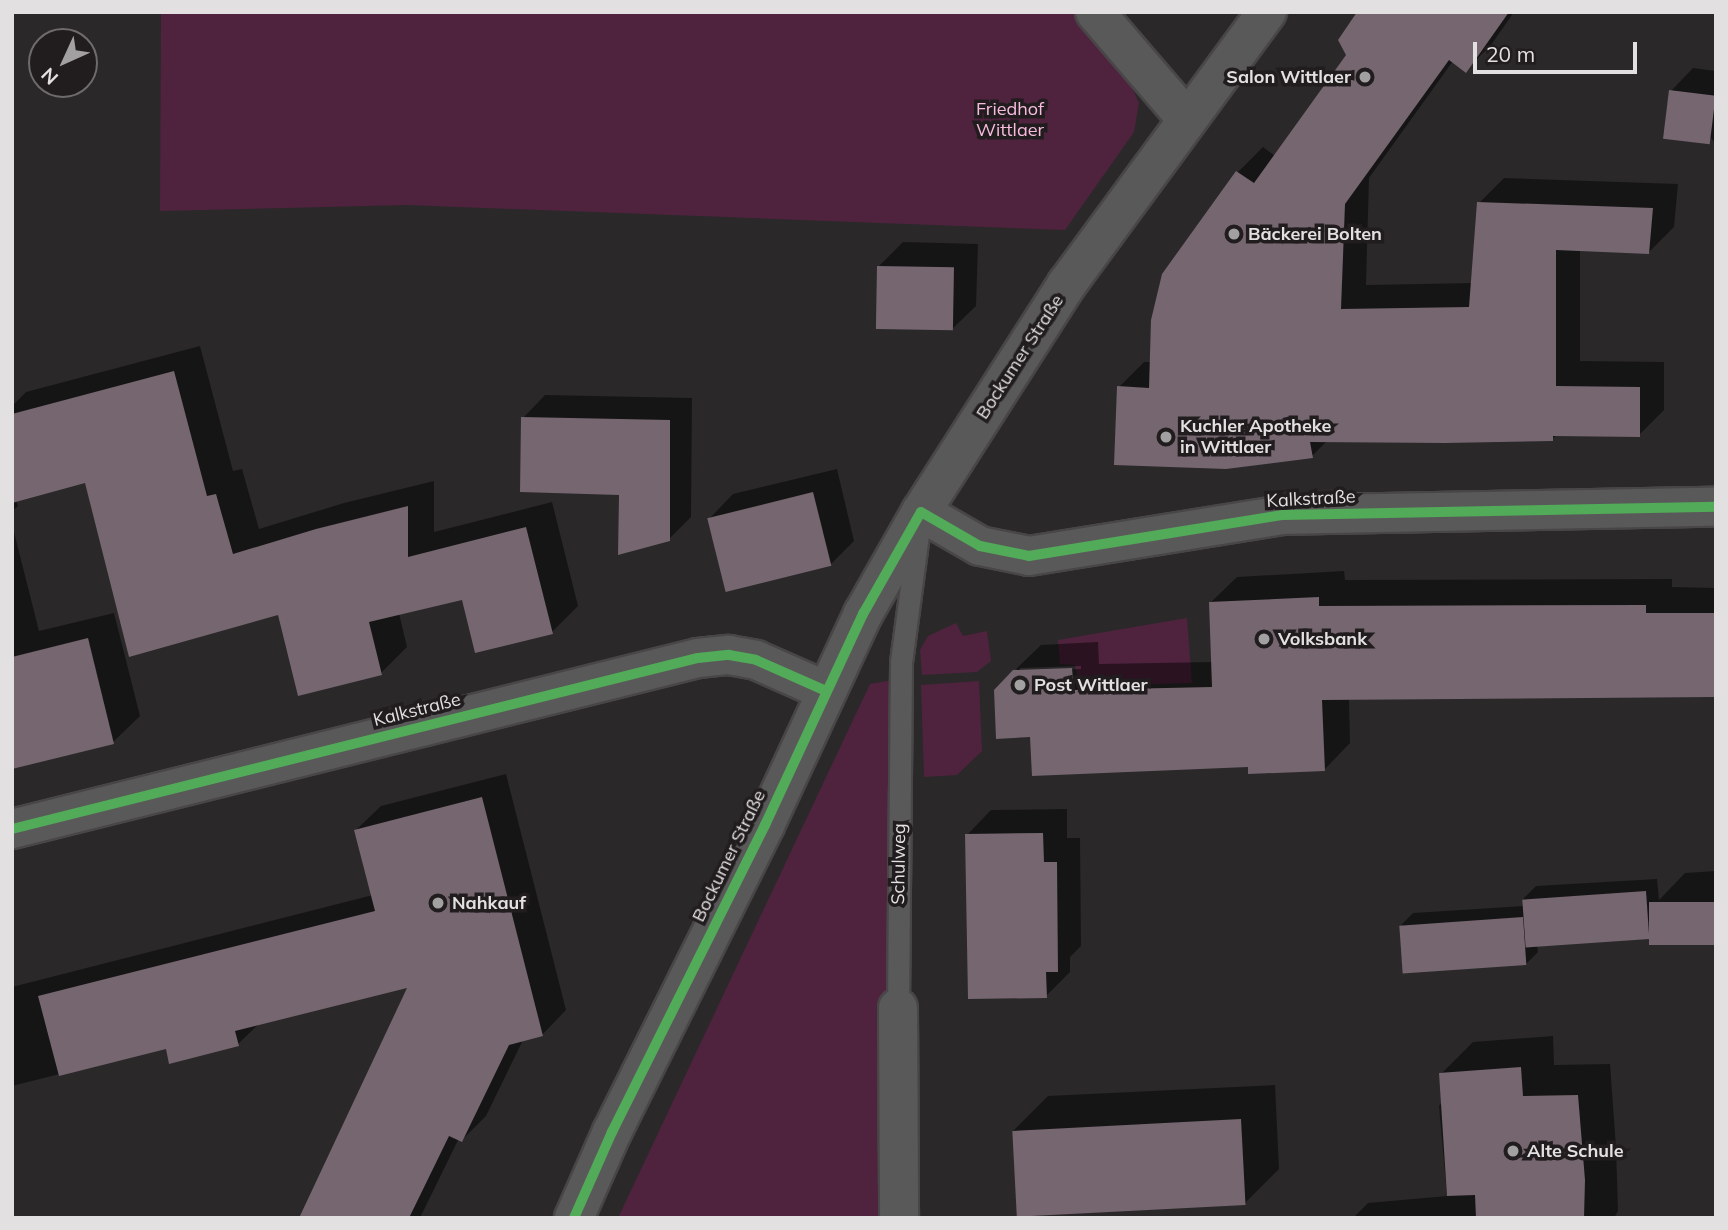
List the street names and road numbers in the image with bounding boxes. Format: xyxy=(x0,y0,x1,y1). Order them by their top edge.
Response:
street label: Bockumer Straße xyxy=(972,291,1068,423)
street label: Kalkstraße xyxy=(1266,486,1356,512)
street label: Kalkstraße xyxy=(371,689,463,731)
street label: Bockumer Straße xyxy=(688,787,770,925)
street label: Schulweg xyxy=(887,823,911,905)

